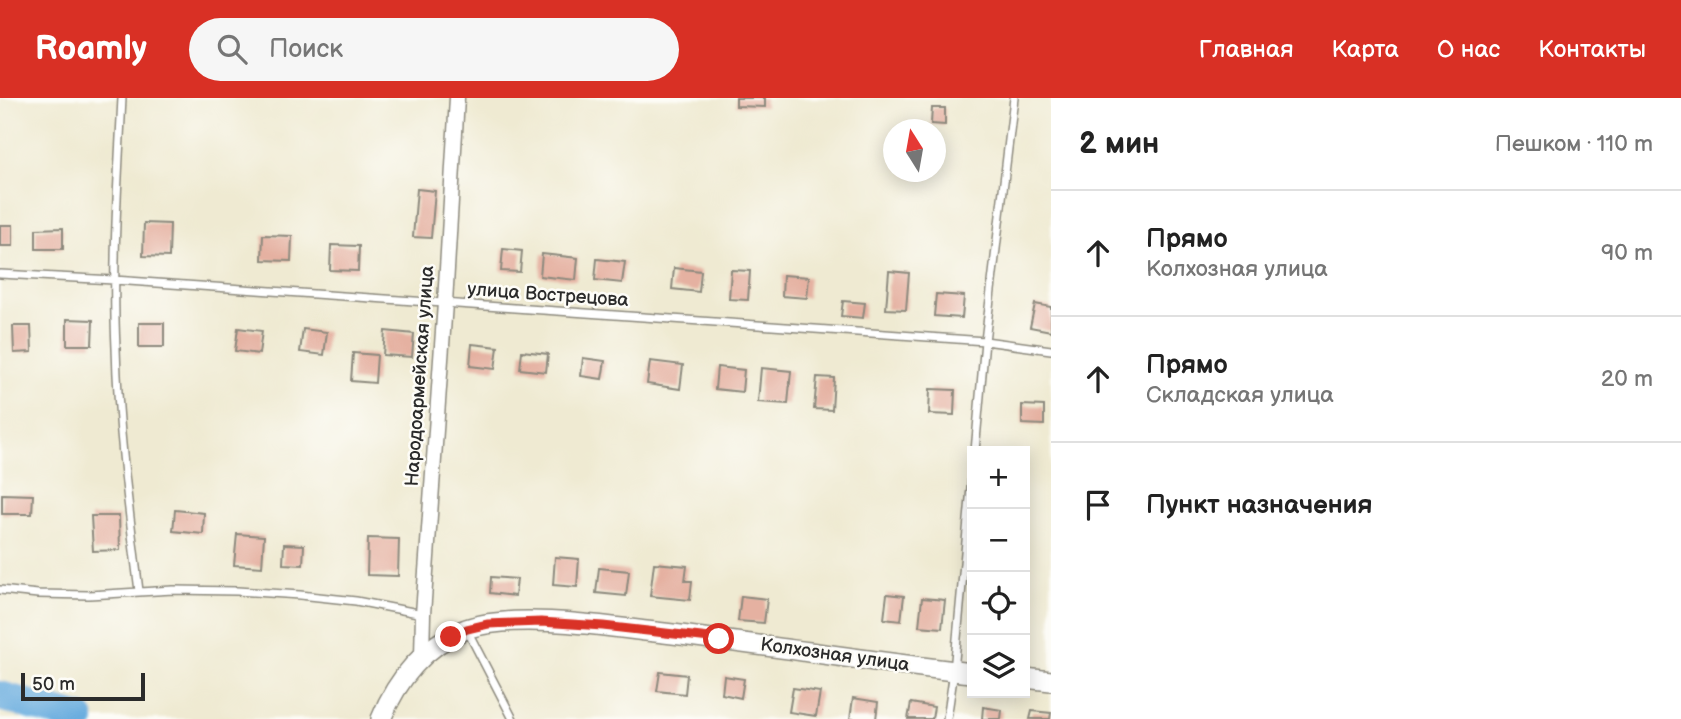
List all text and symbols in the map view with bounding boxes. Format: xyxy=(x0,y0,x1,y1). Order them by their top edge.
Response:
search box xyxy=(189,18,679,81)
text: Roamly xyxy=(35,29,147,69)
icon: search xyxy=(213,30,251,68)
text: Поиск xyxy=(269,34,343,65)
text: Главная xyxy=(1199,35,1293,64)
text: Карта xyxy=(1331,35,1399,64)
text: О нас xyxy=(1437,35,1500,64)
text: Контакты xyxy=(1538,35,1646,64)
north arrow xyxy=(883,119,946,182)
text: 2 мин xyxy=(1079,126,1159,162)
text: Пешком · 110 m xyxy=(1495,130,1653,158)
text: Прямо xyxy=(1146,224,1228,255)
icon: ahead xyxy=(1079,234,1117,272)
text: 90 m xyxy=(1601,239,1653,267)
text: Колхозная улица xyxy=(1146,255,1328,283)
street label: Народоармейская улица xyxy=(401,265,439,487)
street label: улица Вострецова xyxy=(467,278,629,312)
text: Прямо xyxy=(1146,350,1228,381)
icon: ahead xyxy=(1079,360,1117,398)
text: 20 m xyxy=(1601,365,1653,393)
text: Складская улица xyxy=(1146,381,1334,409)
map controls xyxy=(967,446,1030,698)
button: + xyxy=(967,446,1030,509)
icon: arrive xyxy=(1079,486,1117,524)
text: Пункт назначения xyxy=(1146,490,1372,521)
button: − xyxy=(967,509,1030,572)
button: locate xyxy=(967,572,1030,635)
route end xyxy=(435,621,466,652)
route start xyxy=(703,623,734,654)
street label: Колхозная улица xyxy=(759,633,911,677)
button: layers xyxy=(967,635,1030,698)
scale bar xyxy=(21,670,145,702)
text: 50 m xyxy=(32,673,75,696)

